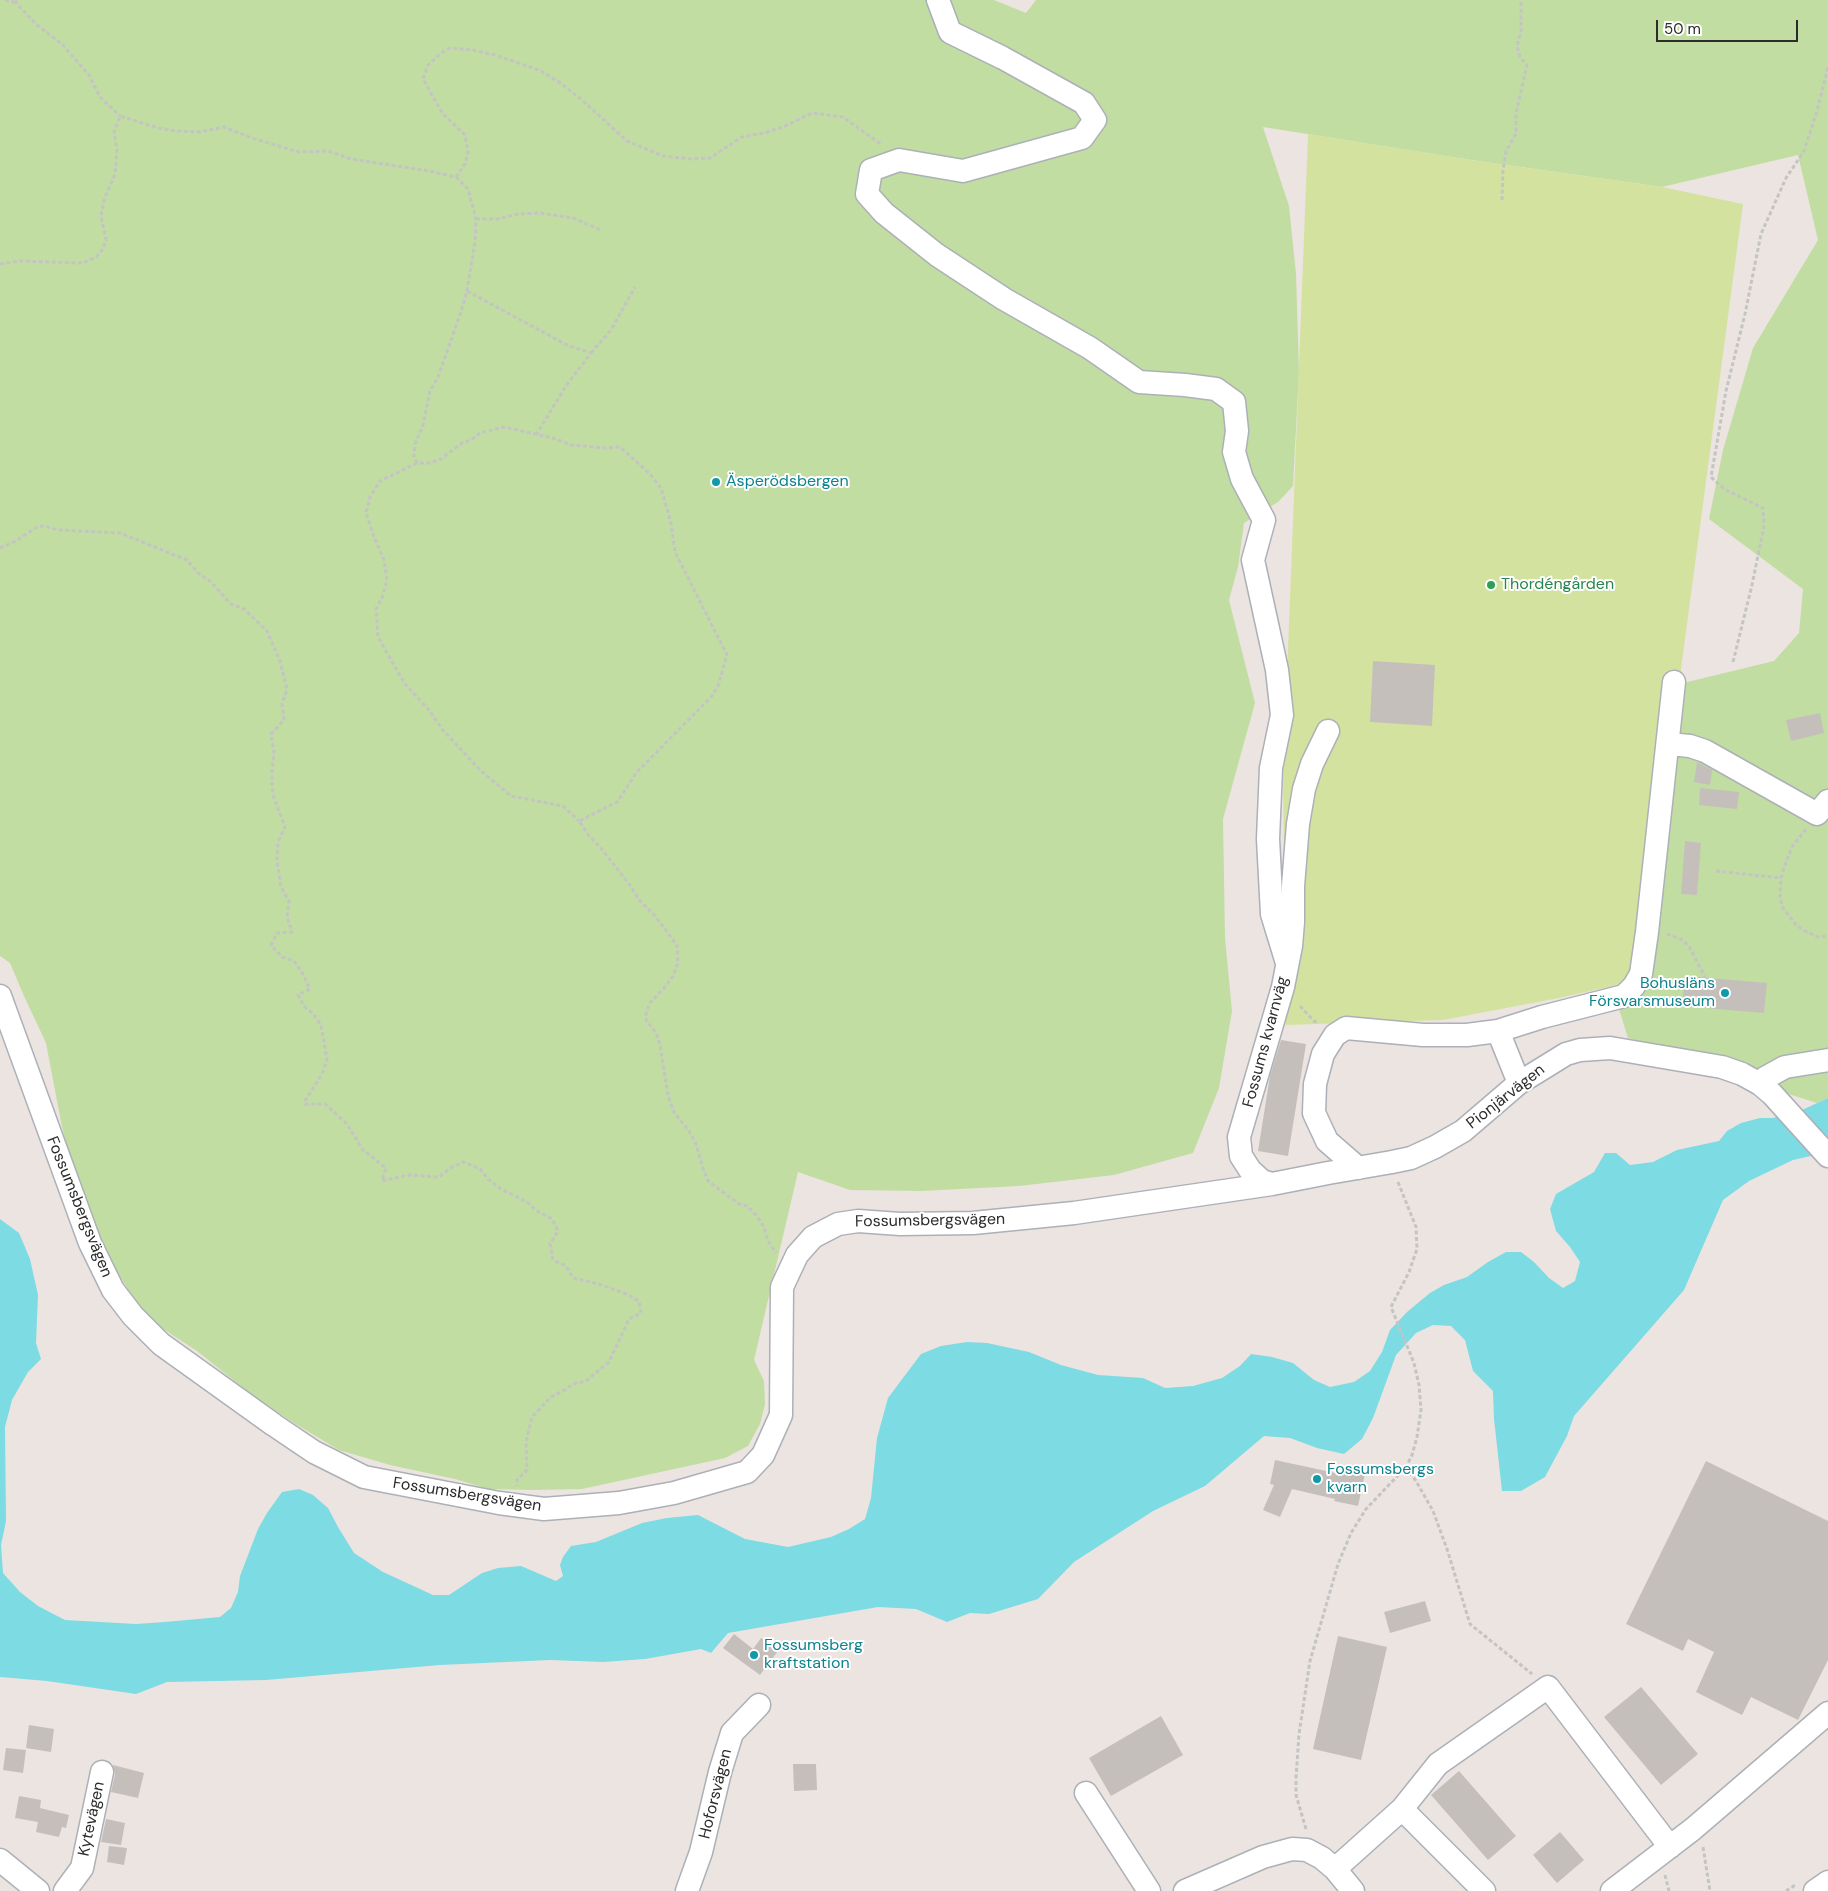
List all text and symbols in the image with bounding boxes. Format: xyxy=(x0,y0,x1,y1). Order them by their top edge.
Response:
scale bar xyxy=(1658,10,1800,42)
text: 50 m xyxy=(1664,19,1701,39)
place label: Äsperödsbergen xyxy=(726,472,849,492)
marker: Äsperödsbergen xyxy=(710,476,722,488)
place label: Thordéngården xyxy=(1501,575,1614,595)
marker: Thordéngården xyxy=(1485,579,1497,591)
street label: Fossums kvarnväg xyxy=(1239,974,1293,1110)
place label: Bohusläns Försvarsmuseum xyxy=(1589,974,1715,1012)
marker: Bohusläns Försvarsmuseum xyxy=(1719,987,1731,999)
street label: Pionjärvägen xyxy=(1463,1061,1549,1133)
street label: Fossumsbergsvägen xyxy=(42,1134,116,1280)
street label: Fossumsbergsvägen xyxy=(855,1210,1005,1232)
place label: Fossumsbergs kvarn xyxy=(1327,1460,1434,1498)
marker: Fossumsbergs kvarn xyxy=(1311,1473,1323,1485)
street label: Fossumsbergsvägen xyxy=(391,1474,543,1516)
place label: Fossumsberg kraftstation xyxy=(764,1636,863,1674)
marker: Fossumsberg kraftstation xyxy=(748,1649,760,1661)
street label: Hoforsvägen xyxy=(696,1747,736,1841)
street label: Kytevägen xyxy=(75,1780,109,1858)

